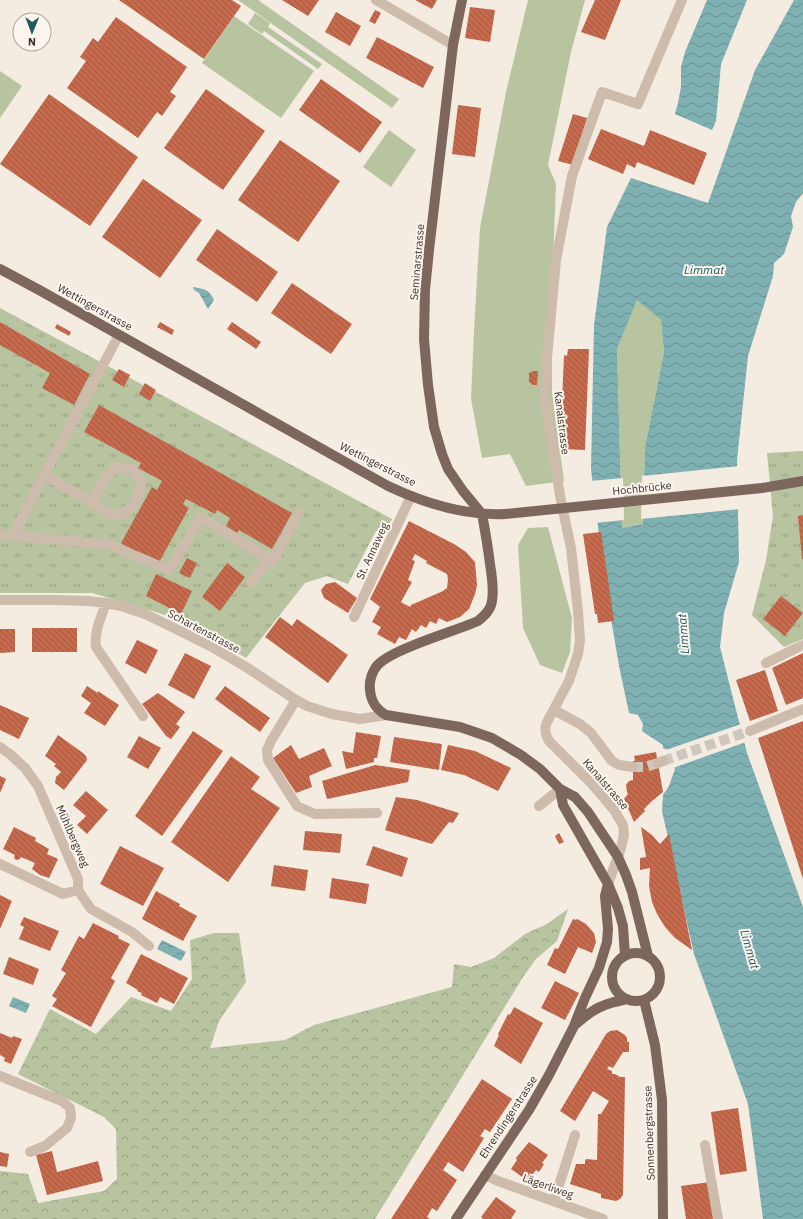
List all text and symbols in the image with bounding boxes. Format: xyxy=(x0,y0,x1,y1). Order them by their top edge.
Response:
north arrow xyxy=(12,12,52,52)
text: N xyxy=(28,35,36,49)
street label: Seminarstrasse xyxy=(407,223,427,301)
water label: Limmat xyxy=(684,262,725,277)
street label: Wettingerstrasse xyxy=(55,281,135,333)
street label: Kanalstrasse xyxy=(551,391,573,455)
street label: Wettingerstrasse xyxy=(337,439,419,489)
street label: Hochbrücke xyxy=(612,478,672,498)
street label: St. Annaweg xyxy=(353,520,391,582)
street label: Schartenstrasse xyxy=(165,606,243,656)
water label: Limmat xyxy=(674,612,692,655)
street label: Kanalstrasse xyxy=(580,755,632,813)
street label: Mühlbergweg xyxy=(53,803,93,869)
water label: Limmat xyxy=(737,928,763,972)
street label: Ehrendingerstrasse xyxy=(476,1073,540,1161)
street label: Sonnenbergstrasse xyxy=(640,1085,658,1181)
street label: Lägerliweg xyxy=(521,1170,576,1202)

